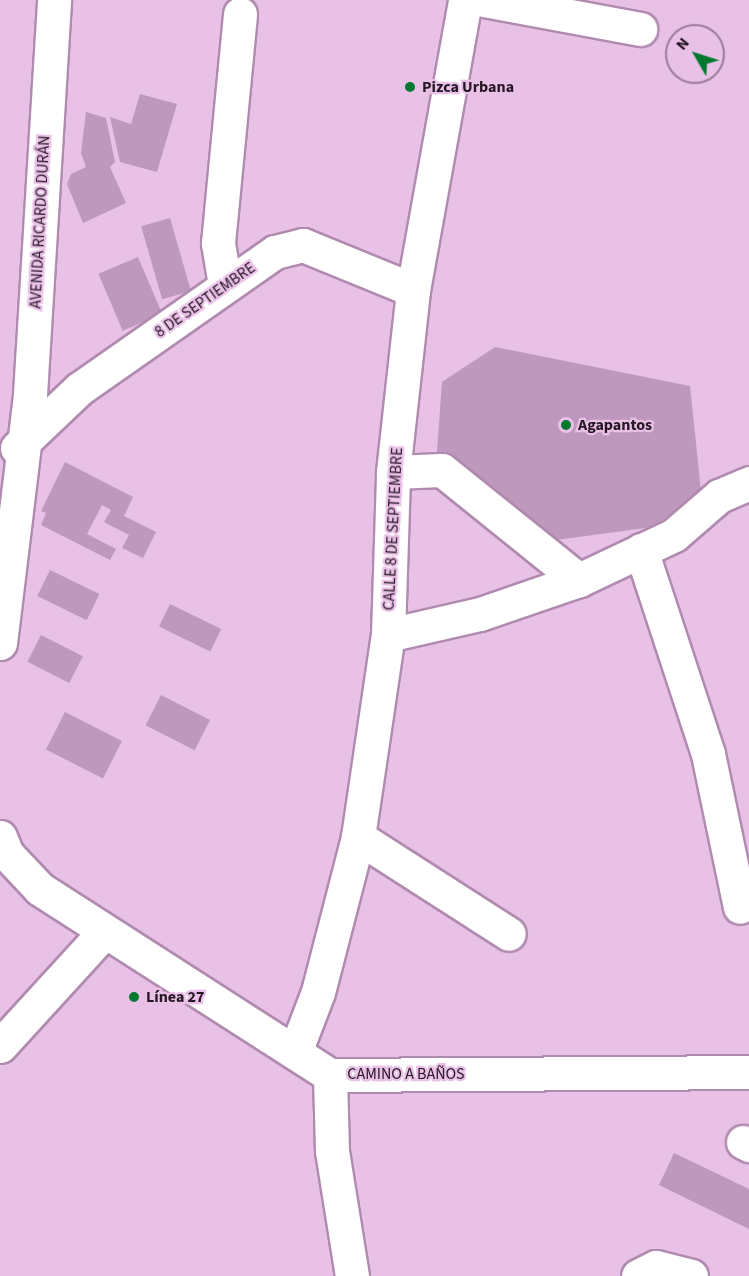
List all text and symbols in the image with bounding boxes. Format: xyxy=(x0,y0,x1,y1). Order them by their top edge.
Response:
north arrow xyxy=(665,24,725,84)
text: N xyxy=(671,33,694,55)
place label: Pizca Urbana xyxy=(422,77,514,97)
marker: Pizca Urbana xyxy=(403,80,417,94)
street label: AVENIDA RICARDO DURÁN xyxy=(26,135,54,309)
street label: 8 DE SEPTIEMBRE xyxy=(151,258,259,342)
place label: Agapantos xyxy=(578,415,652,435)
marker: Agapantos xyxy=(559,418,573,432)
street label: CALLE 8 DE SEPTIEMBRE xyxy=(379,447,407,611)
place label: Línea 27 xyxy=(146,987,204,1007)
marker: Línea 27 xyxy=(127,990,141,1004)
street label: CAMINO A BAÑOS xyxy=(347,1064,465,1084)

